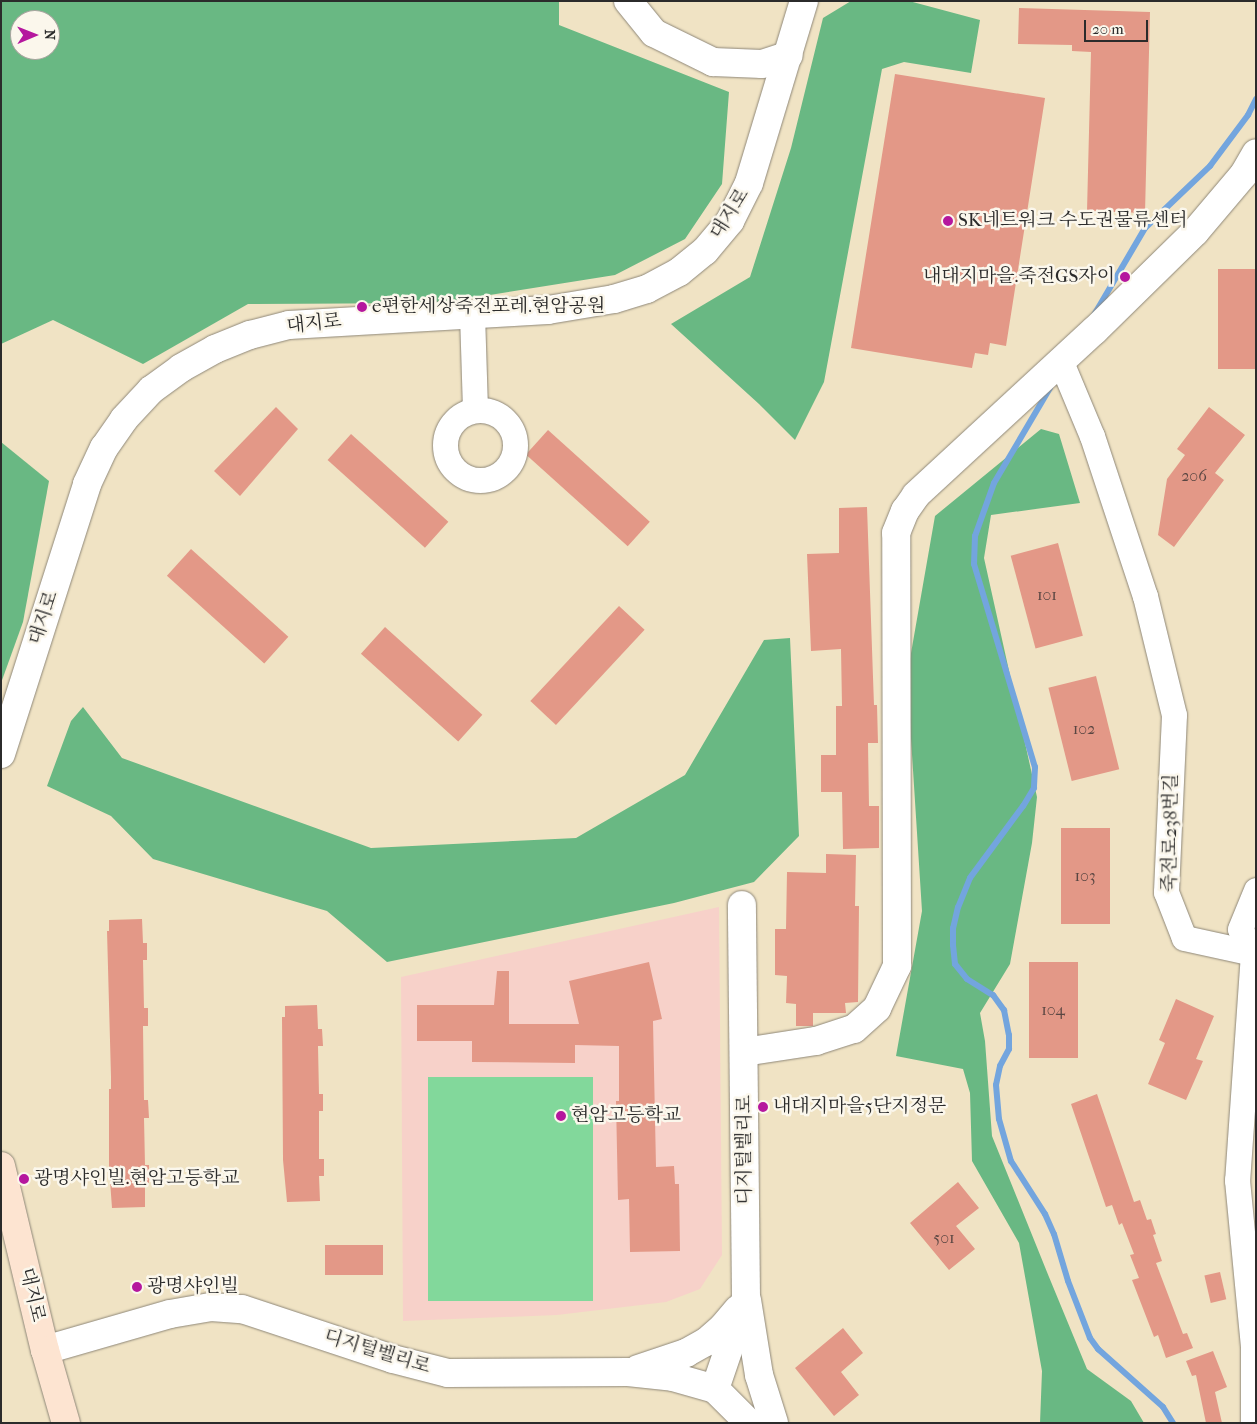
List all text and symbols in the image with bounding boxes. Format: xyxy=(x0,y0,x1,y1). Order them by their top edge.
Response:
north arrow xyxy=(10,10,60,60)
scale bar xyxy=(1087,10,1151,42)
text: 20 m xyxy=(1092,20,1124,38)
text: N xyxy=(41,29,58,40)
street label: 대지로 xyxy=(706,185,754,243)
place label: SK네트워크 수도권물류센터 xyxy=(958,210,1188,232)
marker: SK네트워크 수도권물류센터 xyxy=(942,215,954,227)
place label: 내대지마을.죽전GS자이 xyxy=(923,266,1115,288)
marker: 내대지마을.죽전GS자이 xyxy=(1119,271,1131,283)
place label: e편한세상죽전포레.현암공원 xyxy=(372,296,605,318)
marker: e편한세상죽전포레.현암공원 xyxy=(356,301,368,313)
street label: 대지로 xyxy=(285,310,343,338)
house number: 206 xyxy=(1181,466,1207,486)
house number: 101 xyxy=(1037,585,1057,605)
street label: 대지로 xyxy=(25,588,63,648)
house number: 102 xyxy=(1073,719,1095,739)
street label: 죽전로238번길 xyxy=(1159,773,1183,893)
house number: 103 xyxy=(1074,866,1096,886)
house number: 104 xyxy=(1041,1000,1065,1020)
street label: 디지털벨리로 xyxy=(734,1095,756,1205)
place label: 내대지마을5단지정문 xyxy=(773,1096,946,1118)
marker: 내대지마을5단지정문 xyxy=(757,1101,769,1113)
place label: 현암고등학교 xyxy=(571,1105,681,1127)
marker: 현암고등학교 xyxy=(555,1110,567,1122)
place label: 광명샤인빌.현암고등학교 xyxy=(34,1168,240,1190)
marker: 광명샤인빌.현암고등학교 xyxy=(18,1173,30,1185)
house number: 501 xyxy=(933,1228,955,1248)
street label: 대지로 xyxy=(15,1266,49,1324)
place label: 광명샤인빌 xyxy=(147,1276,239,1298)
marker: 광명샤인빌 xyxy=(131,1281,143,1293)
street label: 디지털벨리로 xyxy=(321,1325,433,1379)

